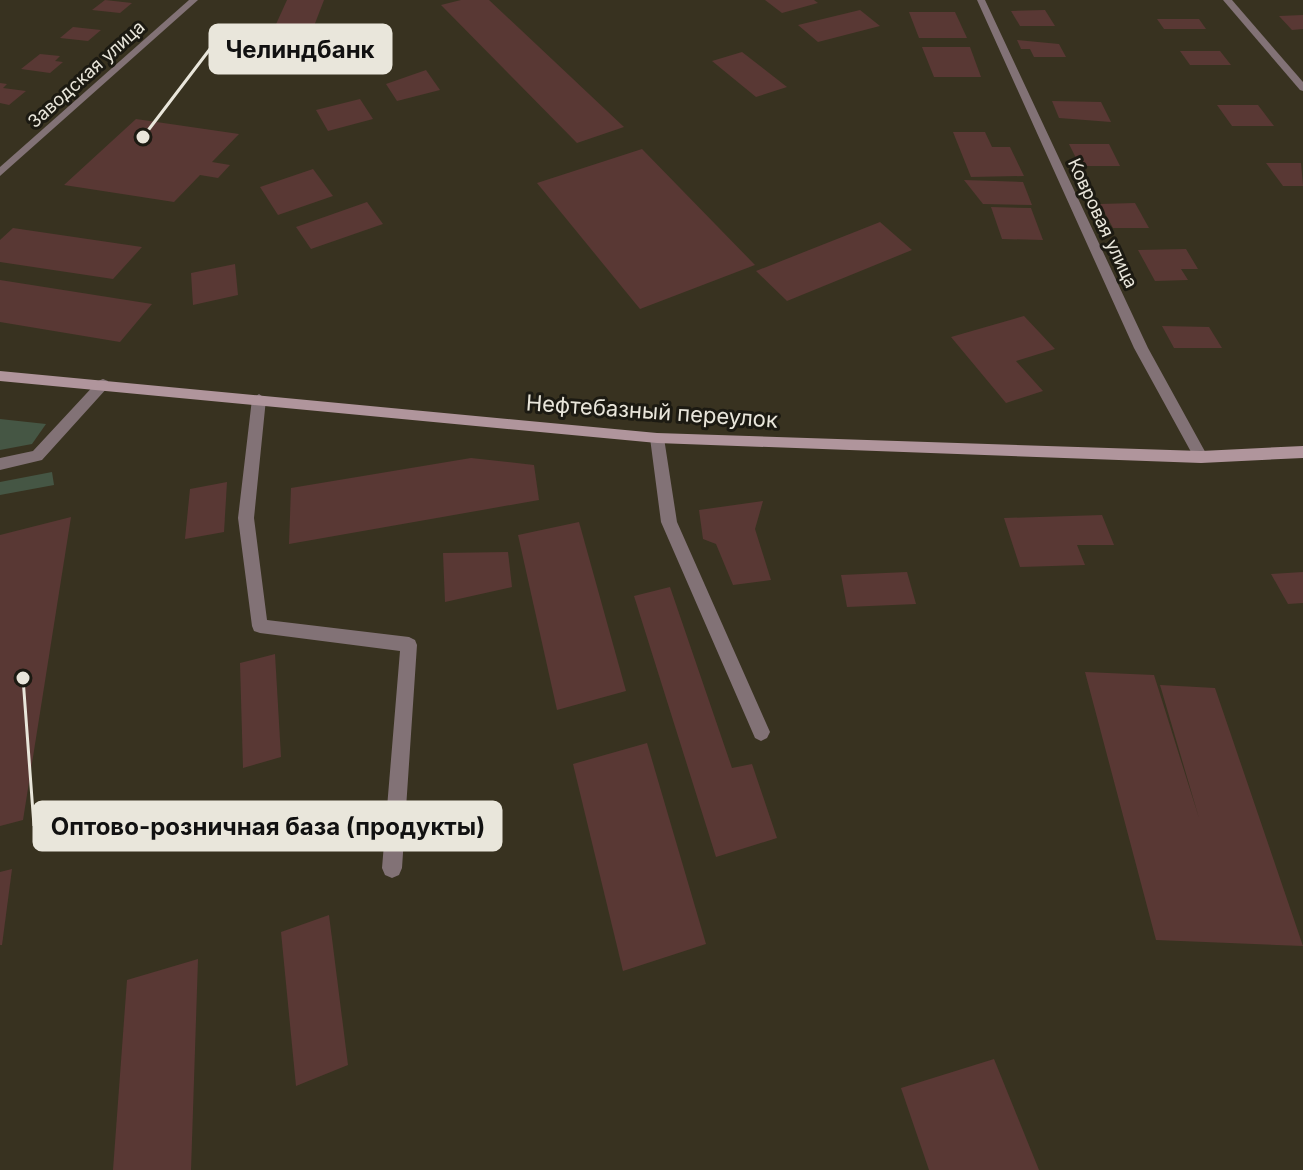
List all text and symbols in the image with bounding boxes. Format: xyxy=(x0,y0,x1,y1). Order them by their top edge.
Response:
street label: Заводская улица xyxy=(23,16,149,132)
callout: Челиндбанк xyxy=(210,25,391,73)
text: Челиндбанк xyxy=(225,35,375,64)
street label: Ковровая улица xyxy=(1064,155,1142,291)
street label: Нефтебазный переулок xyxy=(525,389,779,433)
callout: Оптово-розничная база (продукты) xyxy=(34,802,501,850)
text: Оптово-розничная база (продукты) xyxy=(51,812,485,841)

